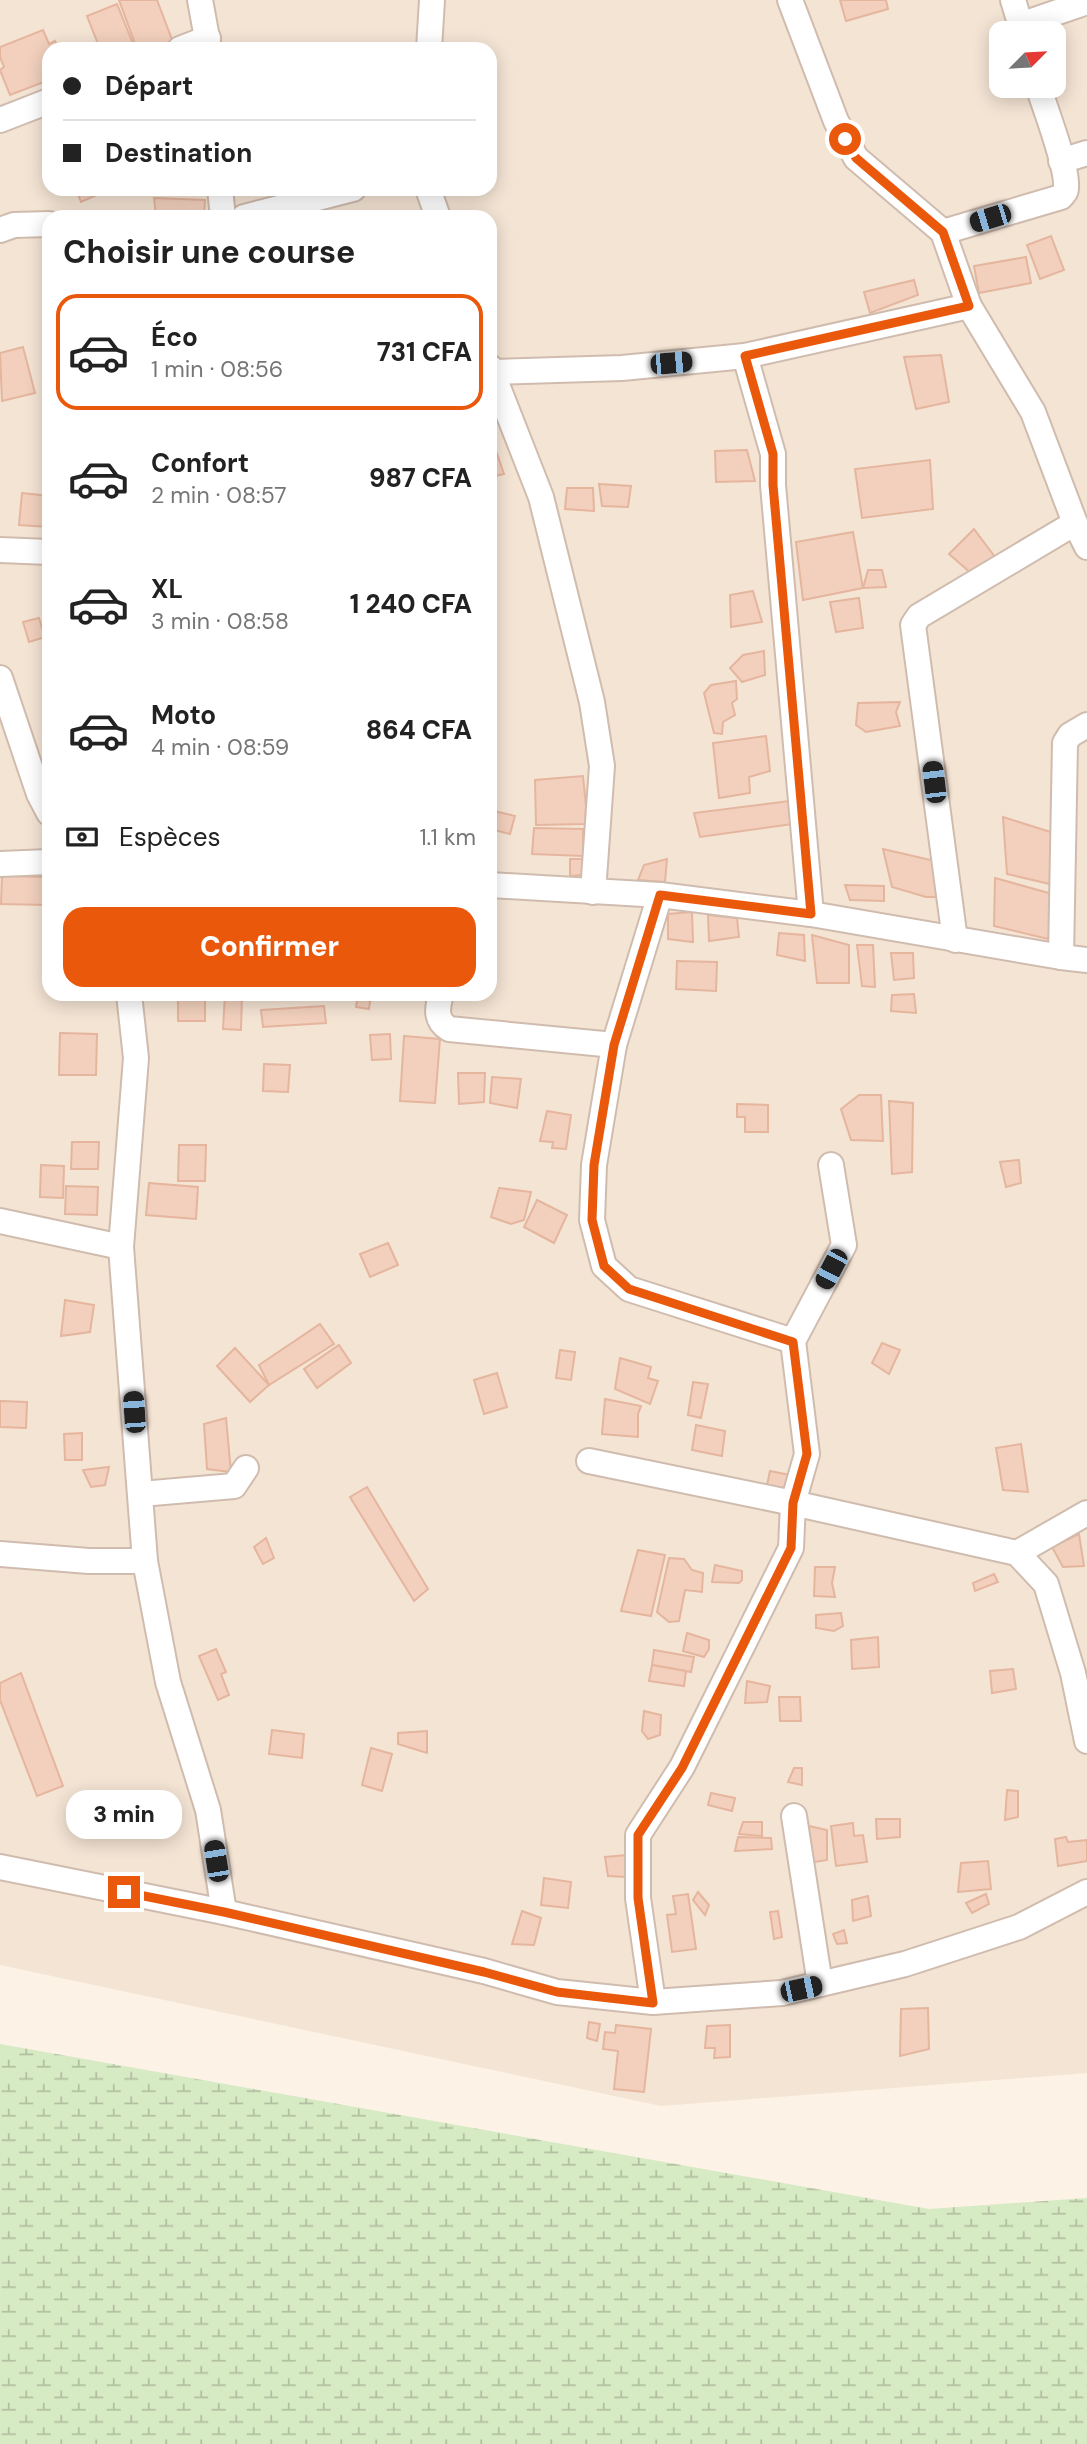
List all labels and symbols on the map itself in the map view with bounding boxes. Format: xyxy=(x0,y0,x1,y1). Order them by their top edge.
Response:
north arrow xyxy=(989,21,1066,98)
route start xyxy=(829,123,861,155)
car xyxy=(967,202,1014,234)
car xyxy=(650,351,693,375)
car xyxy=(922,760,947,804)
car xyxy=(812,1246,851,1292)
car xyxy=(123,1390,146,1434)
callout: 3 min xyxy=(66,1790,182,1840)
car xyxy=(203,1839,230,1883)
route end xyxy=(108,1876,140,1908)
car xyxy=(779,1974,824,2004)

